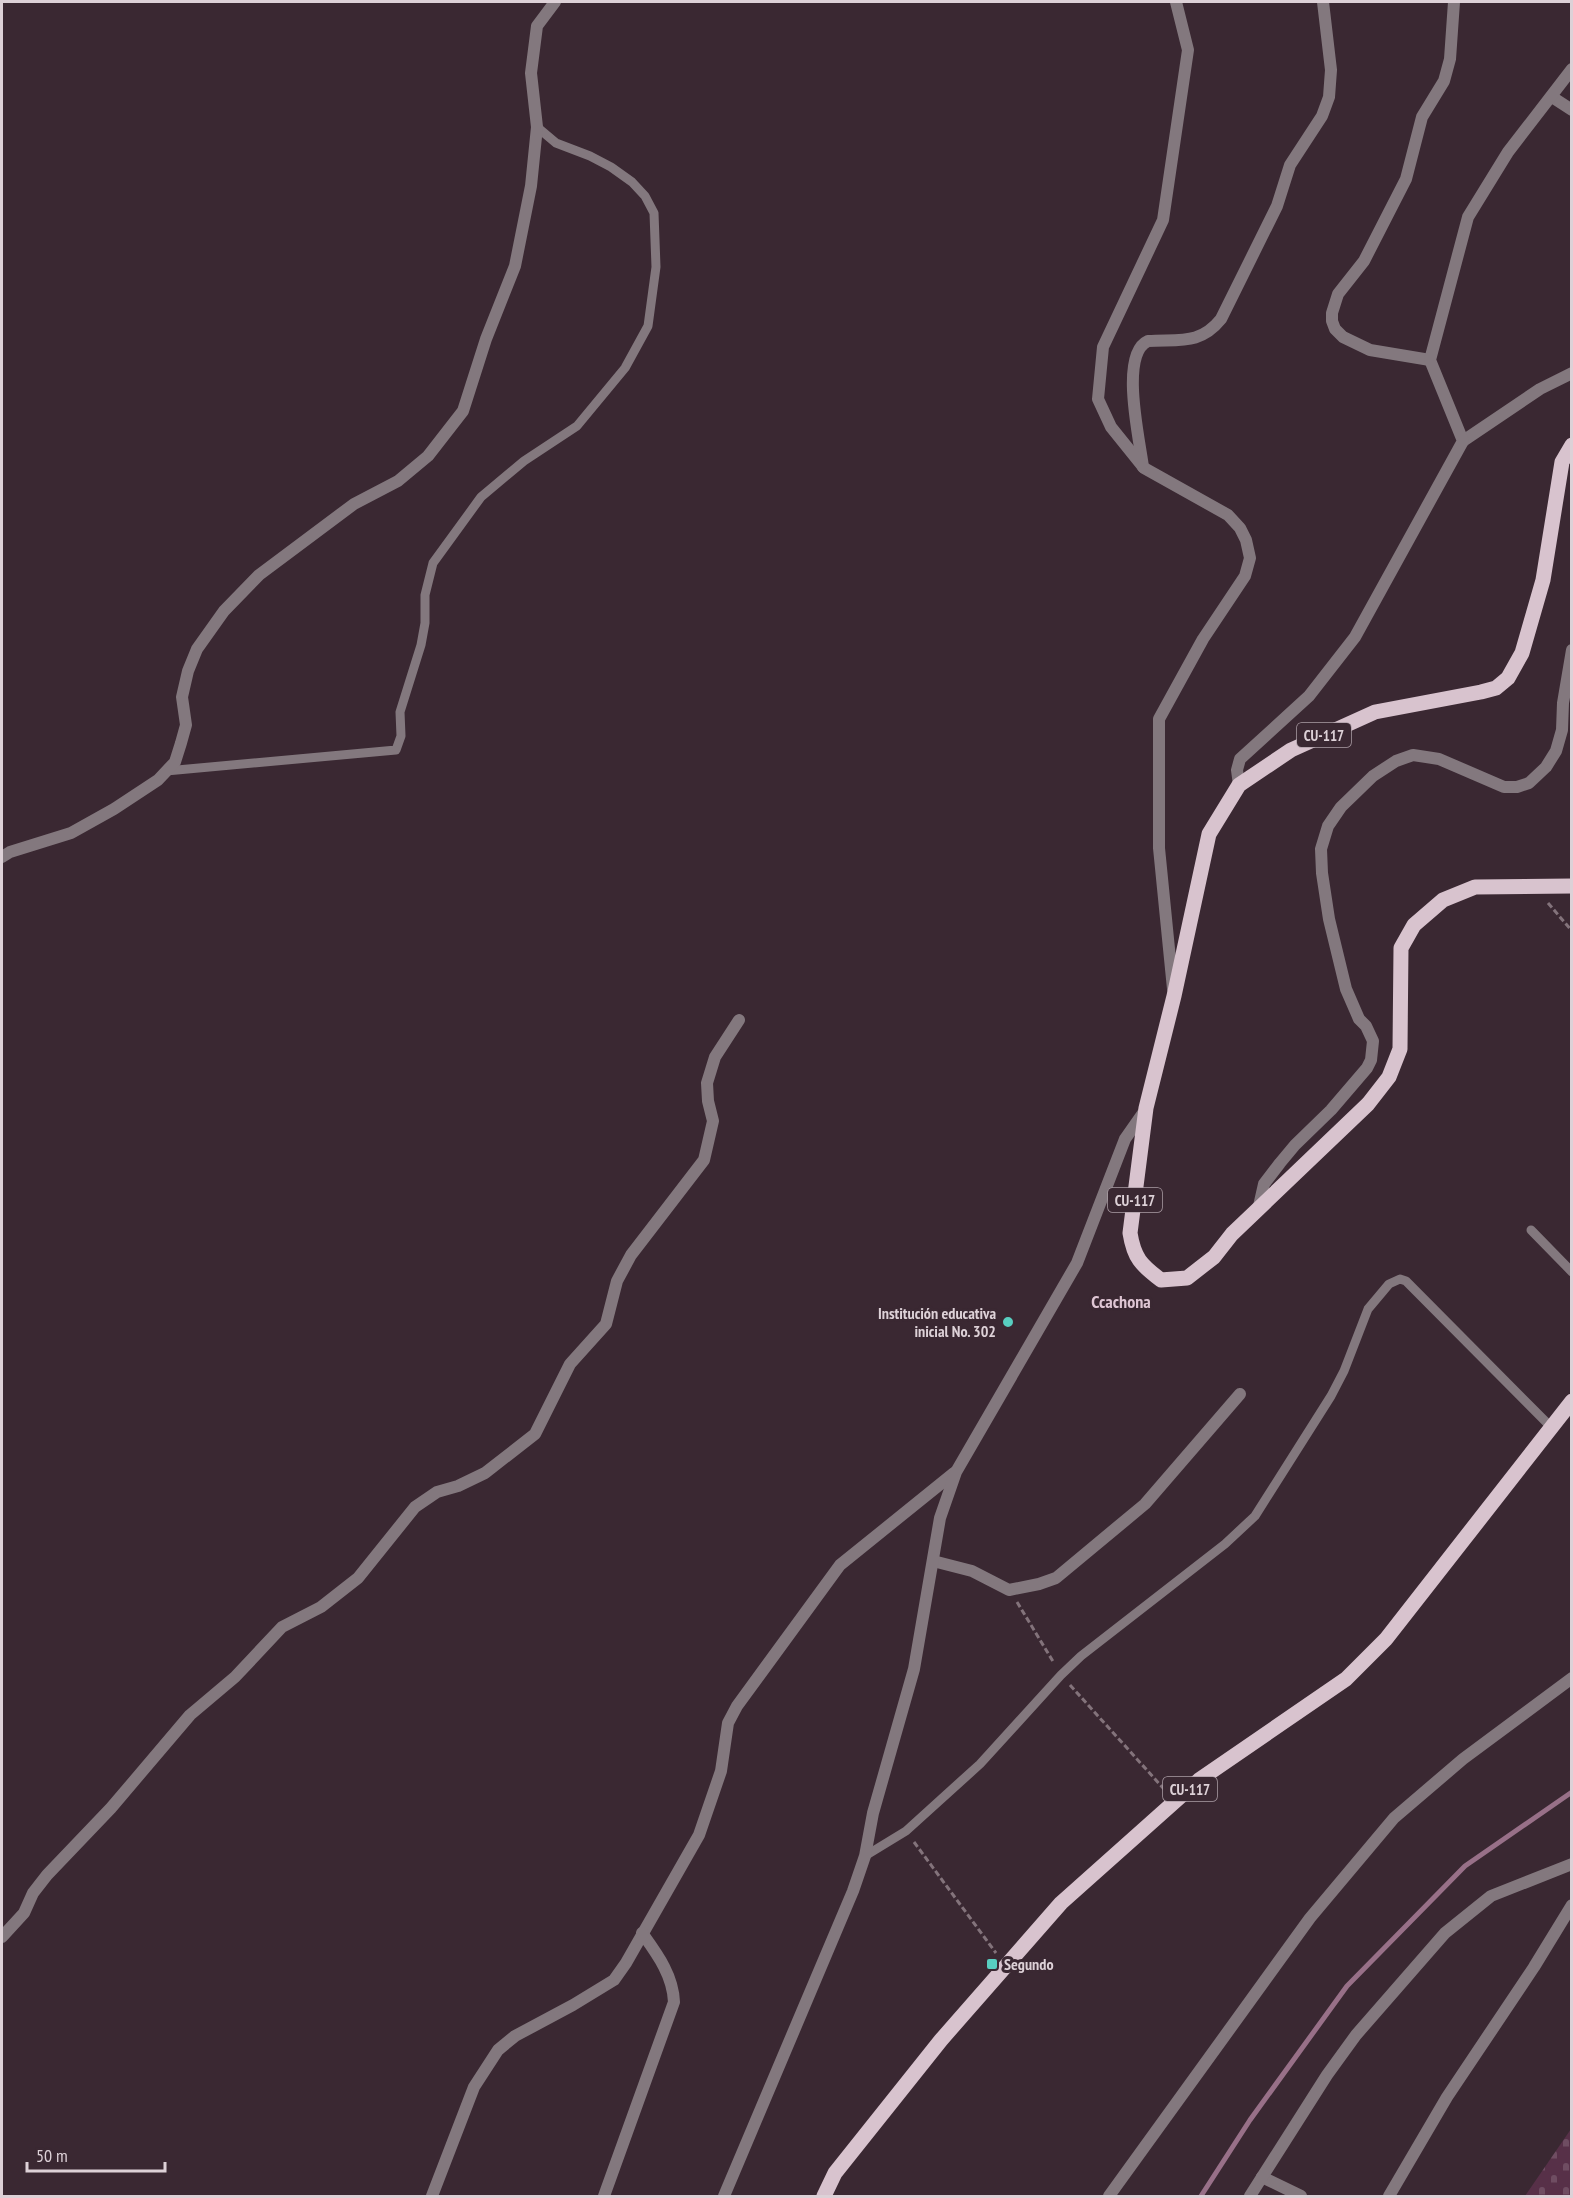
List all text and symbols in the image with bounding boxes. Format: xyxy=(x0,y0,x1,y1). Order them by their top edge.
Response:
road number: CU-117 xyxy=(1297,723,1351,747)
road number: CU-117 xyxy=(1108,1188,1162,1212)
district label: Ccachona xyxy=(1091,1290,1151,1313)
place label: Institución educativa inicial No. 302 xyxy=(878,1303,996,1341)
marker: Institución educativa inicial No. 302 xyxy=(1001,1315,1015,1329)
road number: CU-117 xyxy=(1163,1777,1217,1801)
place label: Segundo xyxy=(1004,1954,1054,1974)
marker: Segundo xyxy=(985,1957,999,1971)
scale bar xyxy=(27,2135,165,2173)
text: 50 m xyxy=(36,2144,68,2167)

